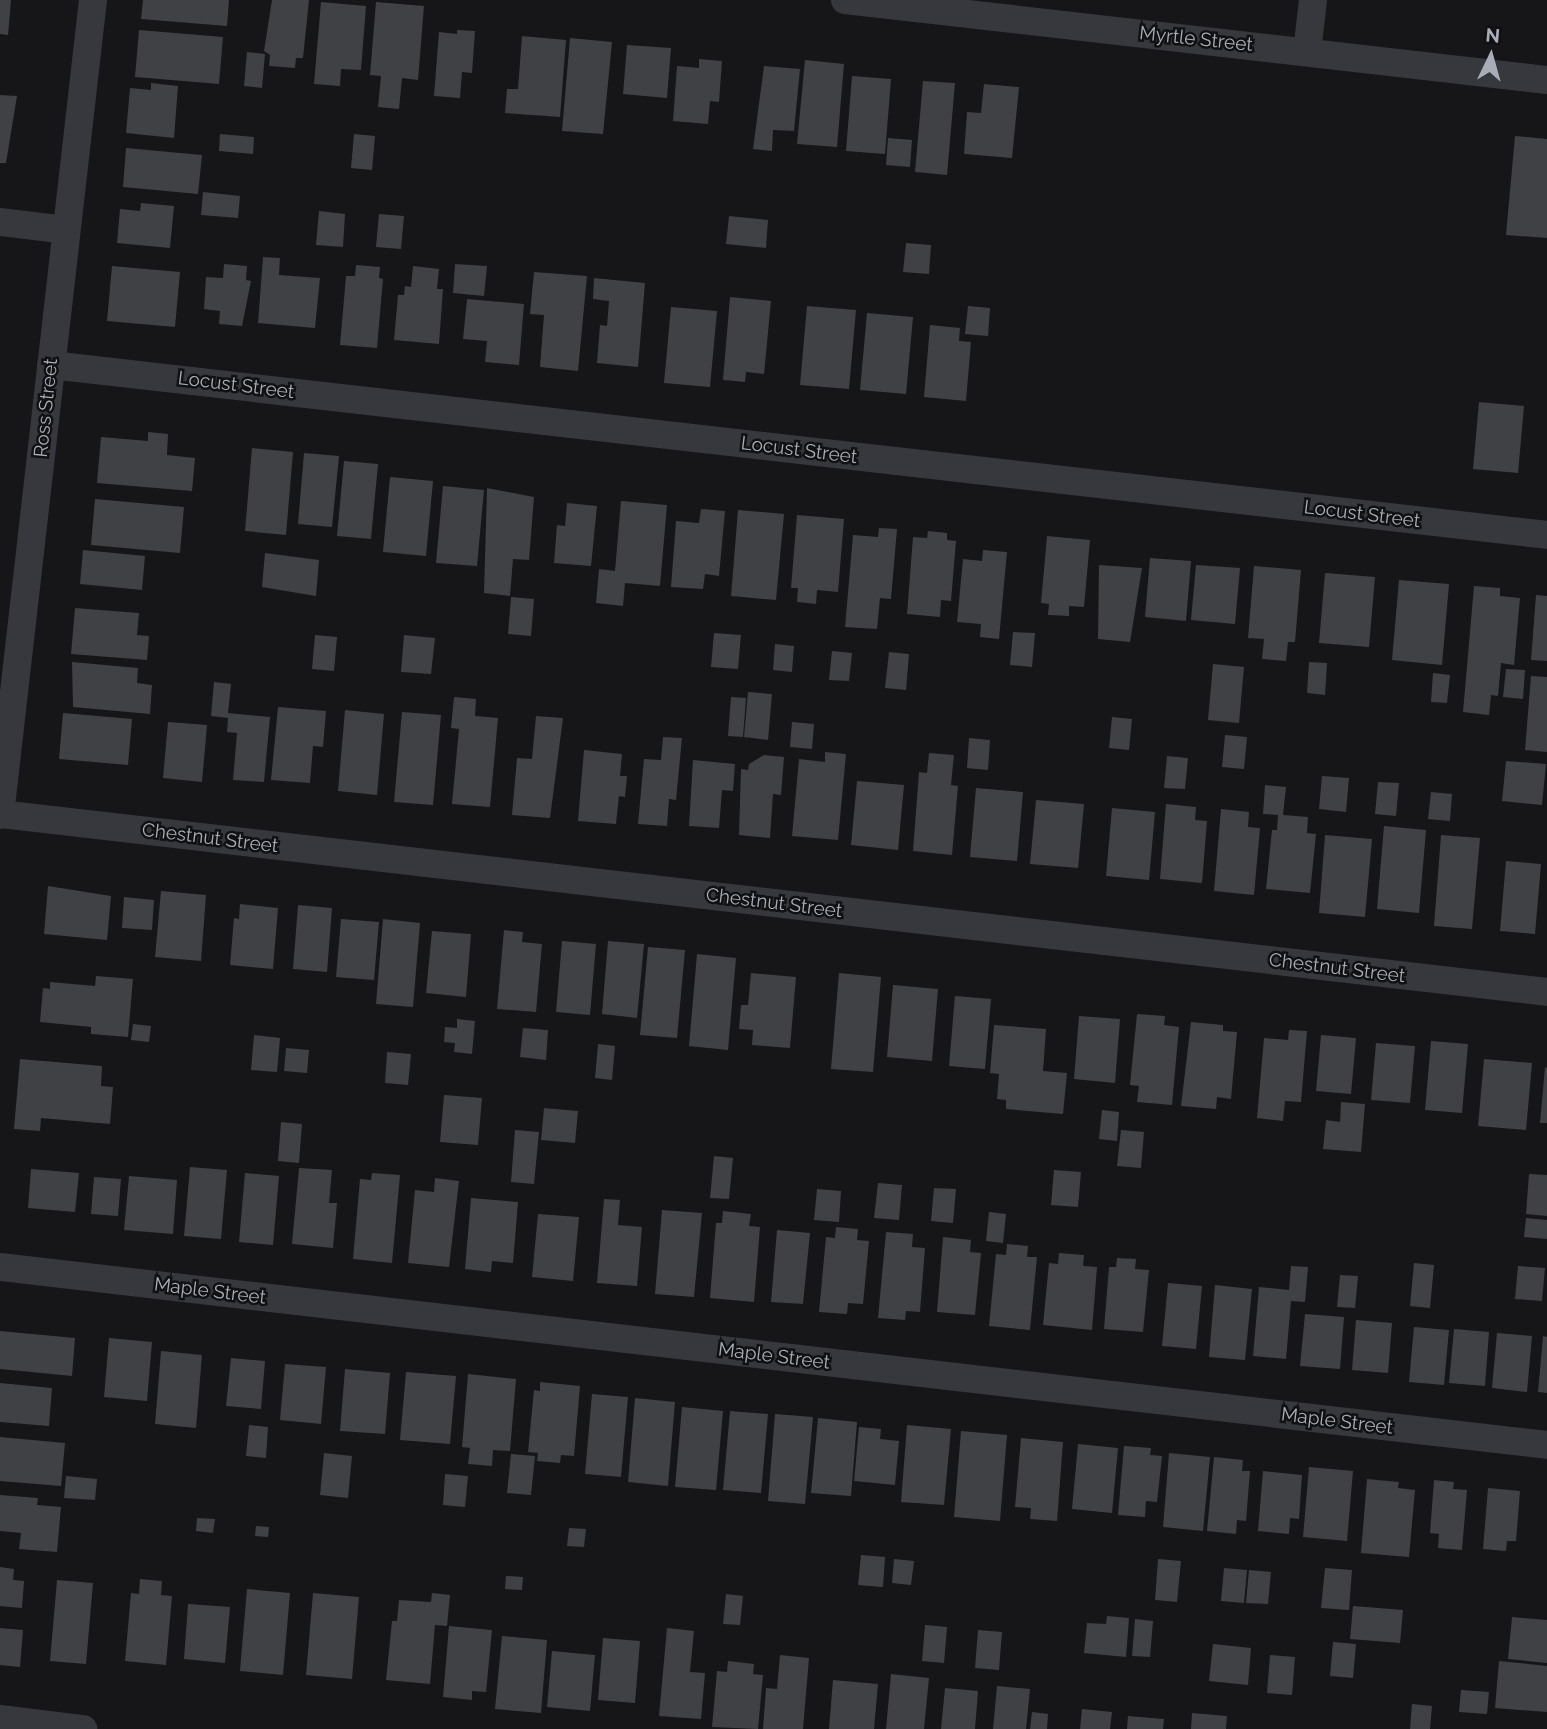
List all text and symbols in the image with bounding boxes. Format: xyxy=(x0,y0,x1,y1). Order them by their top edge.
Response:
north arrow xyxy=(1456,21,1526,91)
street label: Myrtle Street xyxy=(1138,22,1254,56)
text: N xyxy=(1485,23,1501,47)
street label: Ross Street xyxy=(29,357,63,459)
street label: Locust Street xyxy=(177,367,295,403)
street label: Locust Street xyxy=(740,432,858,468)
street label: Locust Street xyxy=(1303,496,1421,532)
street label: Chestnut Street xyxy=(141,818,279,858)
street label: Chestnut Street xyxy=(705,883,843,923)
street label: Chestnut Street xyxy=(1268,948,1406,988)
street label: Maple Street xyxy=(153,1273,267,1309)
street label: Maple Street xyxy=(717,1338,831,1374)
street label: Maple Street xyxy=(1280,1403,1394,1439)

